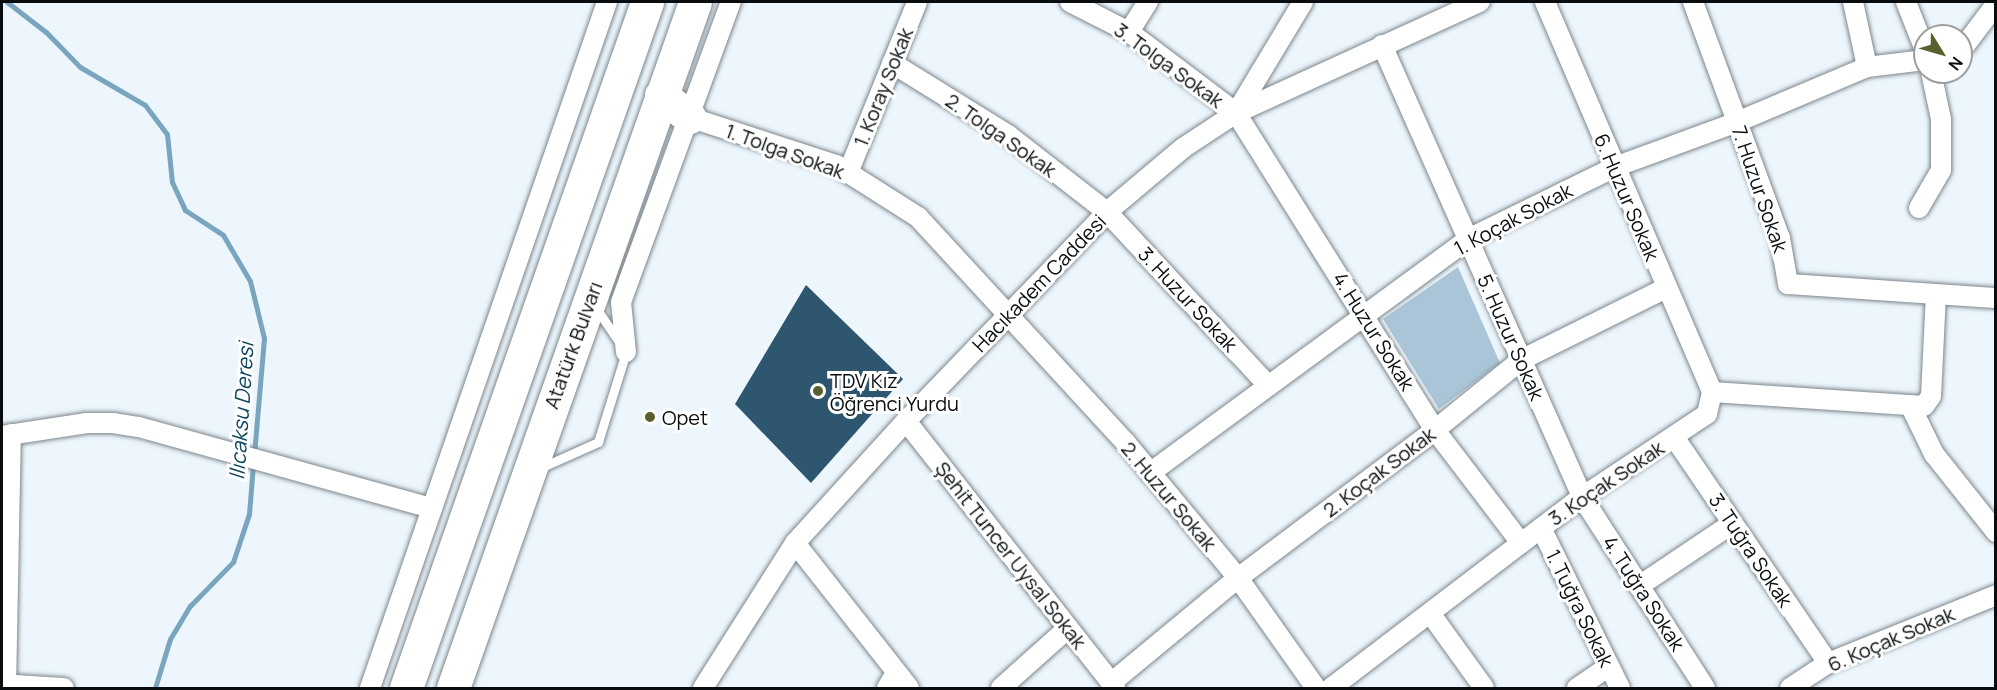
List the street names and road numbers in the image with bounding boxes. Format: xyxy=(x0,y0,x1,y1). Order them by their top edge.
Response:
street label: 3. Tolga Sokak xyxy=(1110,17,1228,113)
street label: 1. Koray Sokak xyxy=(848,24,918,150)
street label: 2. Tolga Sokak xyxy=(941,88,1061,182)
street label: 1. Tolga Sokak xyxy=(722,118,848,184)
street label: 7. Huzur Sokak xyxy=(1727,123,1793,255)
street label: 6. Huzur Sokak xyxy=(1589,130,1665,264)
street label: 1. Koçak Sokak xyxy=(1450,178,1576,260)
street label: Hacıkadem Caddesi xyxy=(967,209,1111,357)
street label: 3. Huzur Sokak xyxy=(1133,242,1243,356)
street label: 4. Huzur Sokak xyxy=(1328,267,1420,395)
street label: 5. Huzur Sokak xyxy=(1473,270,1549,404)
street label: Atatürk Bulvarı xyxy=(539,278,607,412)
street label: 2. Koçak Sokak xyxy=(1318,422,1440,522)
street label: 3. Koçak Sokak xyxy=(1544,436,1668,530)
street label: 2. Huzur Sokak xyxy=(1116,437,1222,555)
street label: Şehit Tuncer Uysal Sokak xyxy=(930,457,1092,653)
street label: 3. Tuğra Sokak xyxy=(1704,489,1798,611)
street label: 4. Tuğra Sokak xyxy=(1598,531,1690,655)
street label: 1. Tuğra Sokak xyxy=(1541,545,1619,671)
street label: 6. Koçak Sokak xyxy=(1824,601,1958,677)

